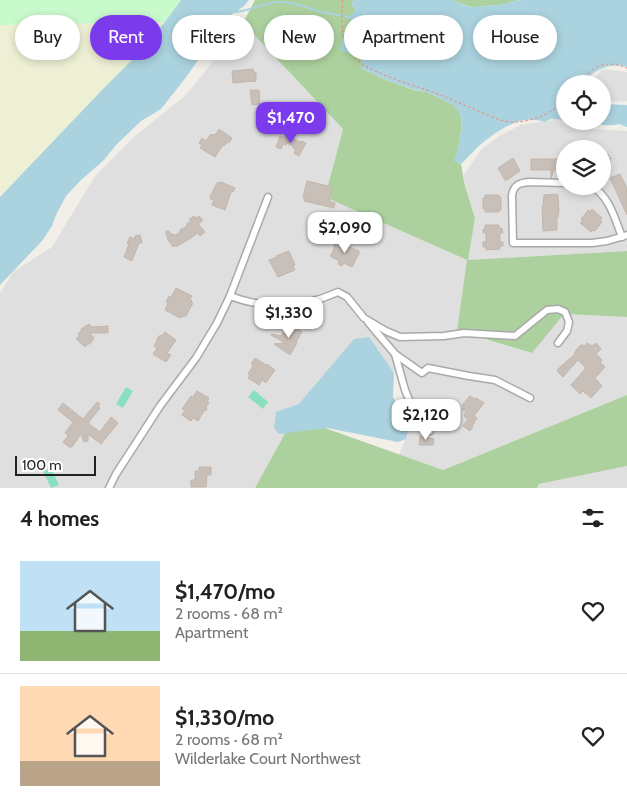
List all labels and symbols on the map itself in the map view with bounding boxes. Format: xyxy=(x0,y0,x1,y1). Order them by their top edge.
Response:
pin: $1,470 xyxy=(250,102,332,144)
pin: $2,090 xyxy=(304,212,386,254)
pin: $1,330 xyxy=(248,296,330,339)
pin: $2,120 xyxy=(385,398,467,441)
scale bar xyxy=(15,453,96,476)

